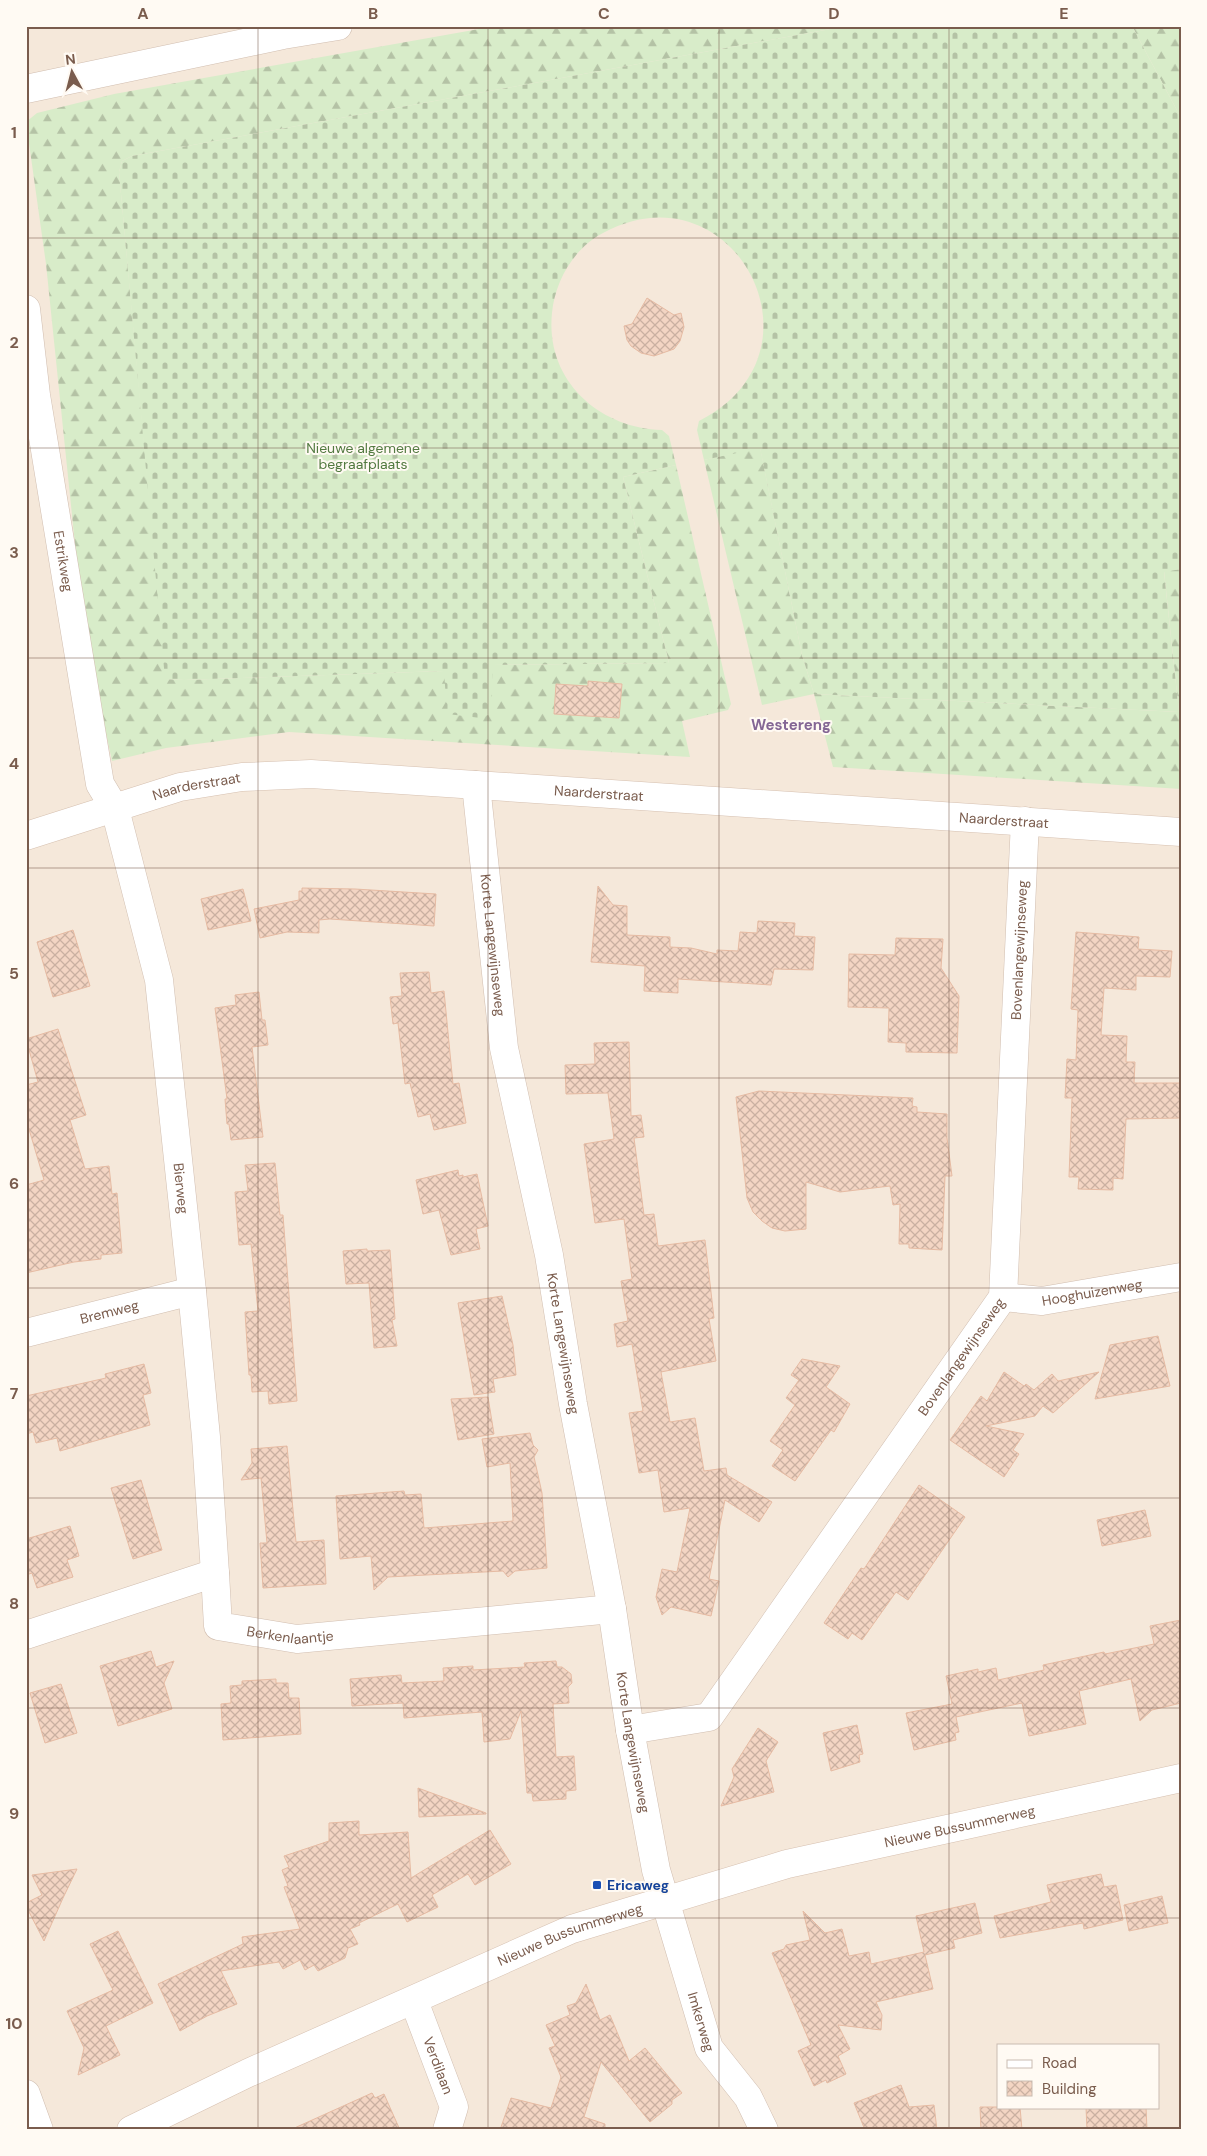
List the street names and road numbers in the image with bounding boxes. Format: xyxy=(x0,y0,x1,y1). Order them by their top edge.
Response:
street label: Estrikweg xyxy=(49,529,77,593)
street label: Naarderstraat xyxy=(150,768,242,804)
street label: Naarderstraat xyxy=(554,781,644,805)
street label: Naarderstraat xyxy=(959,808,1049,832)
street label: Korte Langewijnseweg xyxy=(477,873,510,1017)
street label: Bovenlangewijnseweg xyxy=(1007,880,1031,1020)
street label: Bierweg xyxy=(169,1162,193,1215)
street label: Korte Langewijnseweg xyxy=(543,1272,584,1416)
street label: Hooghuizenweg xyxy=(1040,1275,1144,1310)
street label: Bovenlangewijnseweg xyxy=(914,1294,1009,1419)
street label: Bremweg xyxy=(78,1296,141,1328)
street label: Berkenlaantje xyxy=(245,1622,334,1648)
street label: Korte Langewijnseweg xyxy=(612,1671,654,1815)
street label: Nieuwe Bussummerweg xyxy=(882,1801,1037,1852)
street label: Nieuwe Bussummerweg xyxy=(495,1899,645,1970)
street label: Imkerweg xyxy=(684,1990,719,2054)
street label: Verdilaan xyxy=(419,2034,457,2097)

